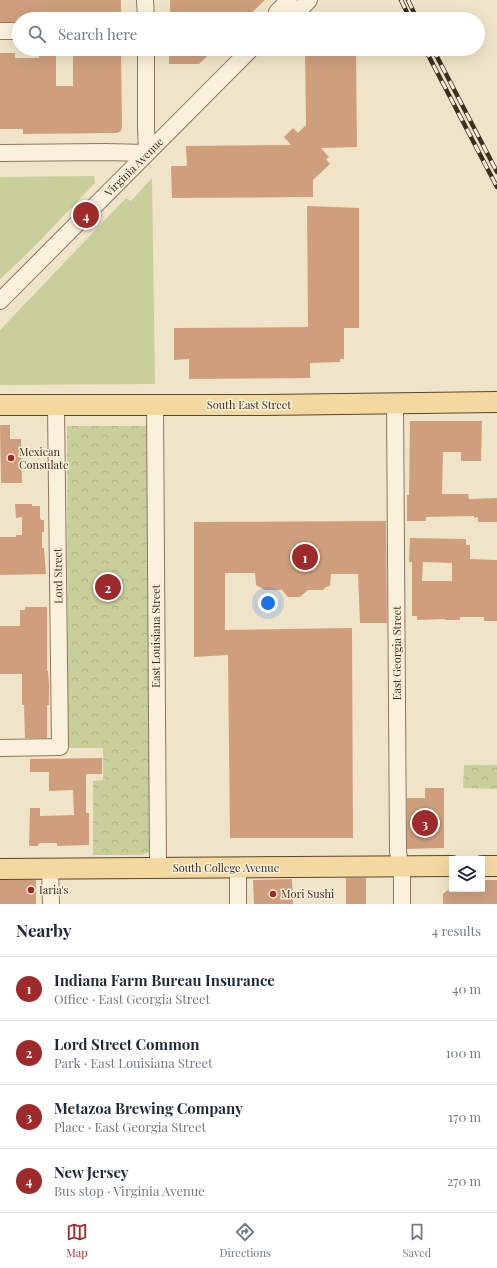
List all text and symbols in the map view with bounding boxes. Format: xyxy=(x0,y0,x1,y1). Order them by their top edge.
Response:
search box xyxy=(12,12,485,56)
icon: search xyxy=(26,23,48,45)
text: Search here xyxy=(58,24,137,44)
street label: Virginia Avenue xyxy=(100,134,167,200)
pin: 4 xyxy=(73,200,99,230)
street label: South East Street xyxy=(207,397,291,412)
place label: Mexican Consulate xyxy=(19,444,69,472)
marker: Mexican Consulate xyxy=(6,453,16,463)
pin: 1 xyxy=(292,542,318,572)
street label: Lord Street xyxy=(50,548,65,604)
pin: 2 xyxy=(95,572,121,602)
street label: East Louisiana Street xyxy=(148,584,163,688)
your location xyxy=(258,593,278,613)
street label: East Georgia Street xyxy=(389,606,404,700)
pin: 3 xyxy=(412,808,438,838)
map controls xyxy=(449,856,485,892)
button: layers xyxy=(449,856,485,892)
street label: South College Avenue xyxy=(173,860,280,875)
place label: Iaria's xyxy=(39,882,69,897)
marker: Iaria's xyxy=(26,885,36,895)
place label: Mori Sushi xyxy=(281,886,334,901)
marker: Mori Sushi xyxy=(268,889,278,899)
text: Nearby xyxy=(16,919,71,941)
text: 4 results xyxy=(432,922,481,939)
text: Indiana Farm Bureau Insurance xyxy=(54,970,275,990)
text: 1 xyxy=(27,980,31,997)
text: 40 m xyxy=(452,980,481,997)
text: Office · East Georgia Street xyxy=(54,990,210,1007)
text: Lord Street Common xyxy=(54,1034,199,1054)
text: 2 xyxy=(26,1044,32,1061)
text: 100 m xyxy=(446,1044,481,1061)
text: Park · East Louisiana Street xyxy=(54,1054,213,1071)
text: Metazoa Brewing Company xyxy=(54,1098,243,1118)
text: 3 xyxy=(26,1108,32,1125)
text: 170 m xyxy=(448,1108,481,1125)
text: Place · East Georgia Street xyxy=(54,1118,206,1135)
text: New Jersey xyxy=(54,1162,129,1182)
text: 4 xyxy=(26,1172,32,1189)
text: 270 m xyxy=(447,1172,481,1189)
text: Bus stop · Virginia Avenue xyxy=(54,1182,205,1199)
tab: Map xyxy=(66,1221,88,1260)
tab: Directions xyxy=(219,1221,271,1260)
tab: Saved xyxy=(403,1221,431,1260)

